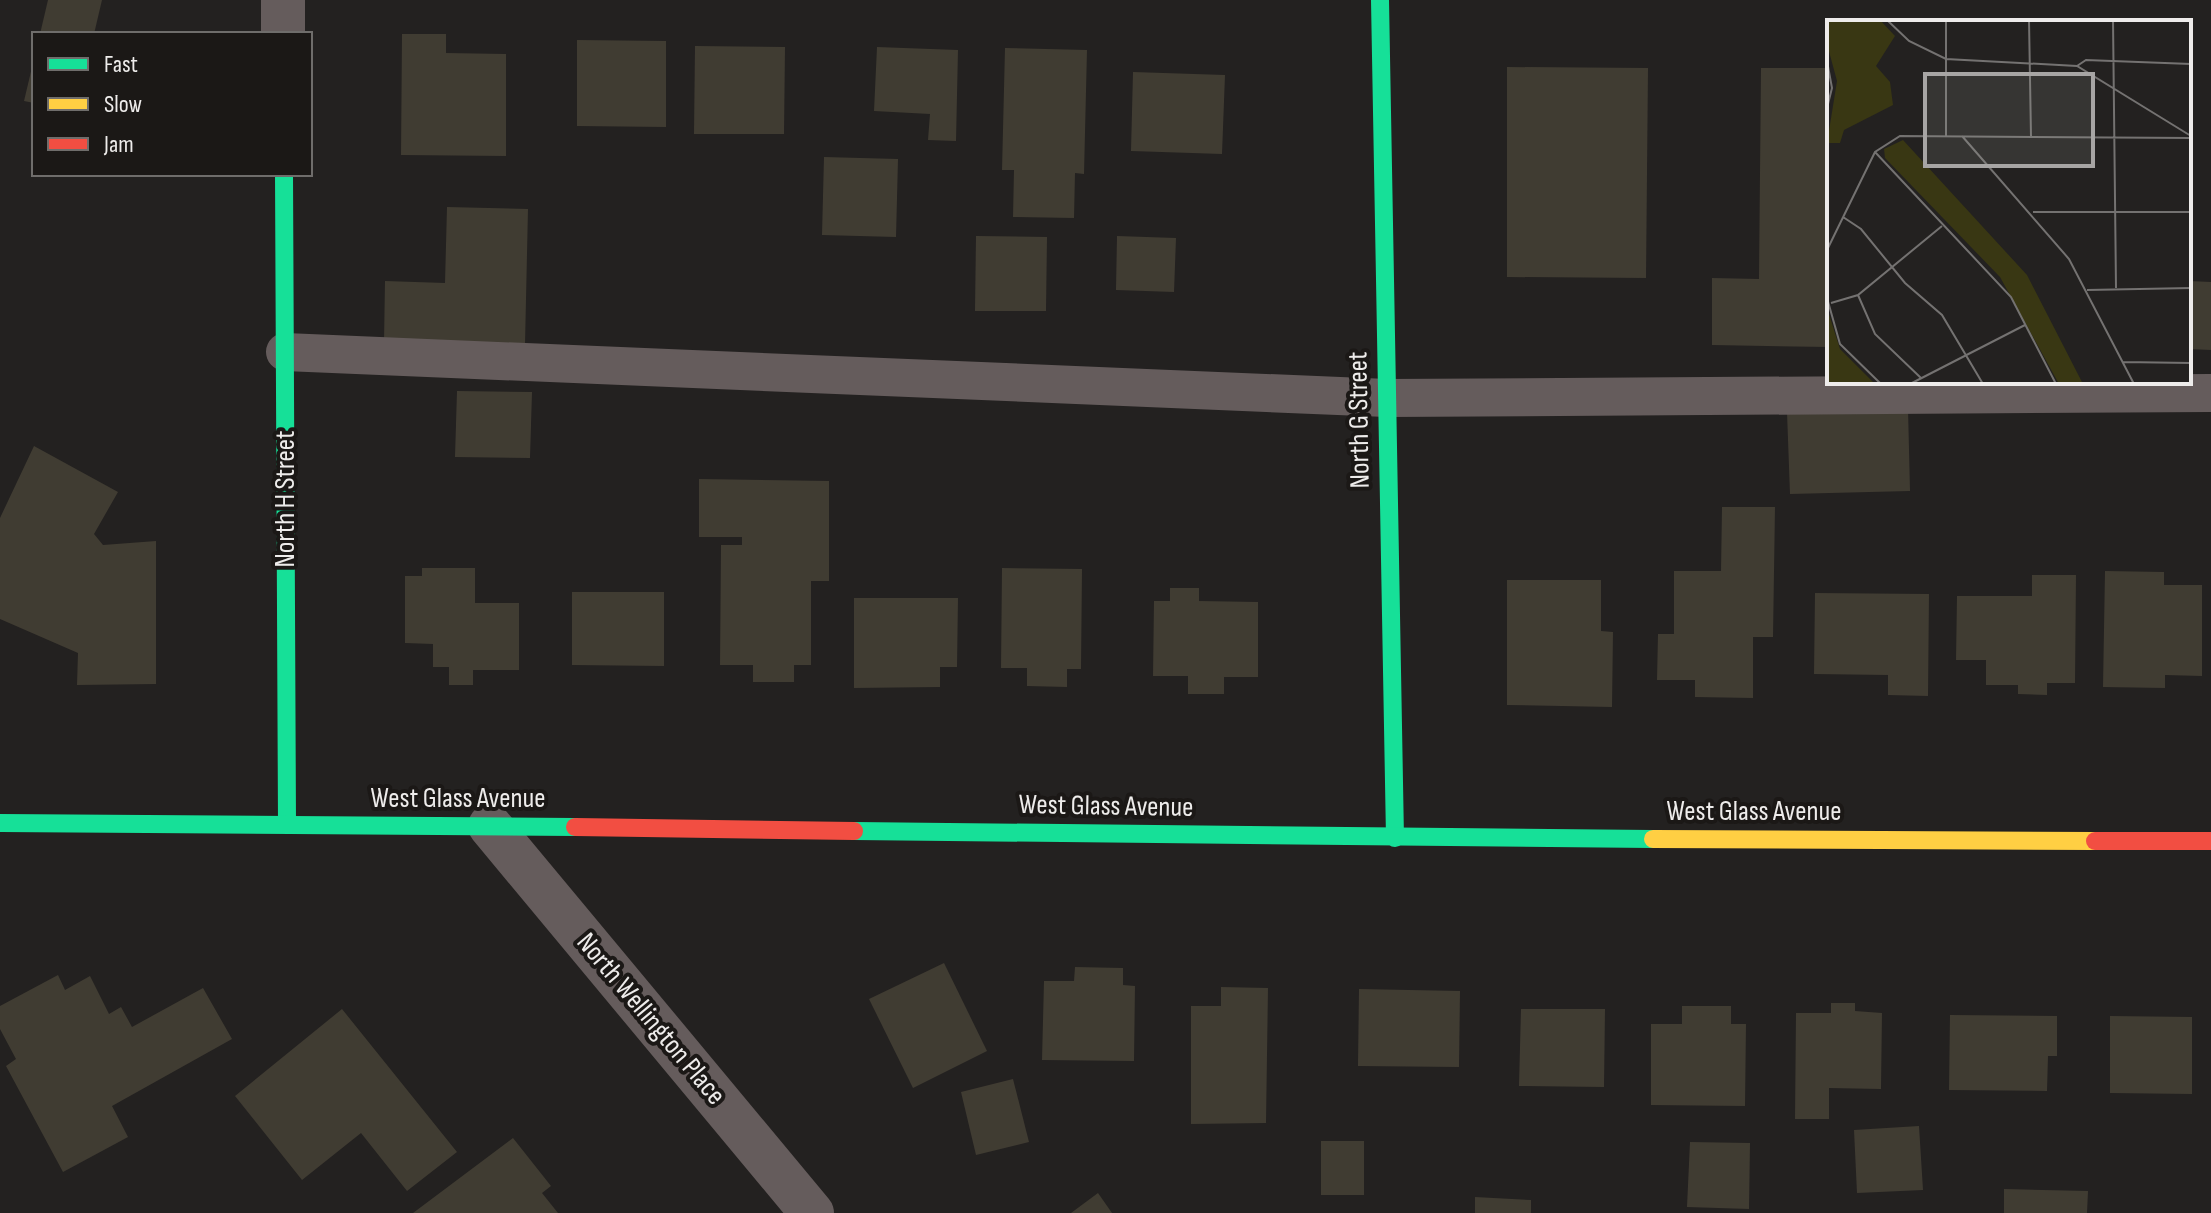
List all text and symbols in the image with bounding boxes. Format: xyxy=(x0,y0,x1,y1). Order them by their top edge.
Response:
inset map xyxy=(1827,20,2191,384)
legend xyxy=(32,32,312,176)
text: Fast xyxy=(104,50,138,79)
text: Slow xyxy=(104,90,142,119)
text: Jam xyxy=(103,130,134,159)
street label: North G Street xyxy=(1341,351,1377,489)
street label: North H Street xyxy=(269,430,302,568)
street label: West Glass Avenue xyxy=(371,782,545,815)
street label: West Glass Avenue xyxy=(1018,788,1194,824)
street label: West Glass Avenue xyxy=(1667,795,1841,828)
street label: North Wellington Place xyxy=(570,926,732,1112)

